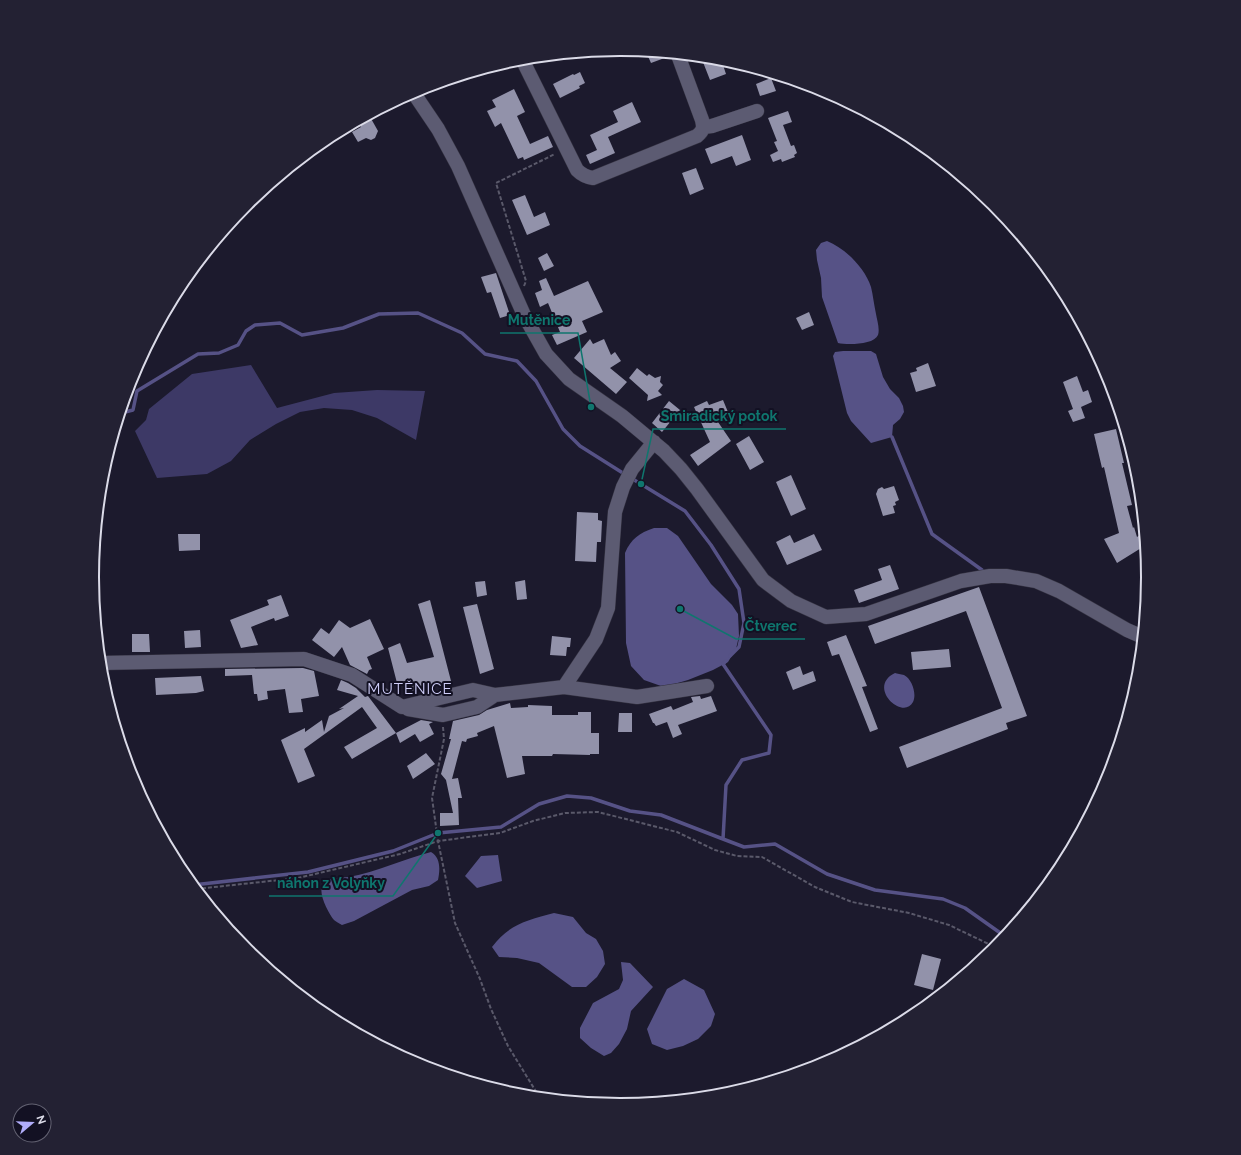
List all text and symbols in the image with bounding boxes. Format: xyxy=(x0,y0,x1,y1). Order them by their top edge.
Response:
callout: Mutěnice xyxy=(500,307,578,333)
text: Mutěnice xyxy=(508,312,571,328)
callout: Smiradický potok xyxy=(653,403,786,429)
text: Smiradický potok xyxy=(661,408,777,424)
callout: Čtverec xyxy=(736,613,805,639)
text: Čtverec xyxy=(745,617,797,634)
district label: MUTĚNICE xyxy=(367,680,453,698)
callout: náhon z Volyňky xyxy=(269,870,393,896)
text: náhon z Volyňky xyxy=(277,875,385,891)
north arrow xyxy=(12,1103,52,1143)
text: N xyxy=(33,1114,48,1126)

